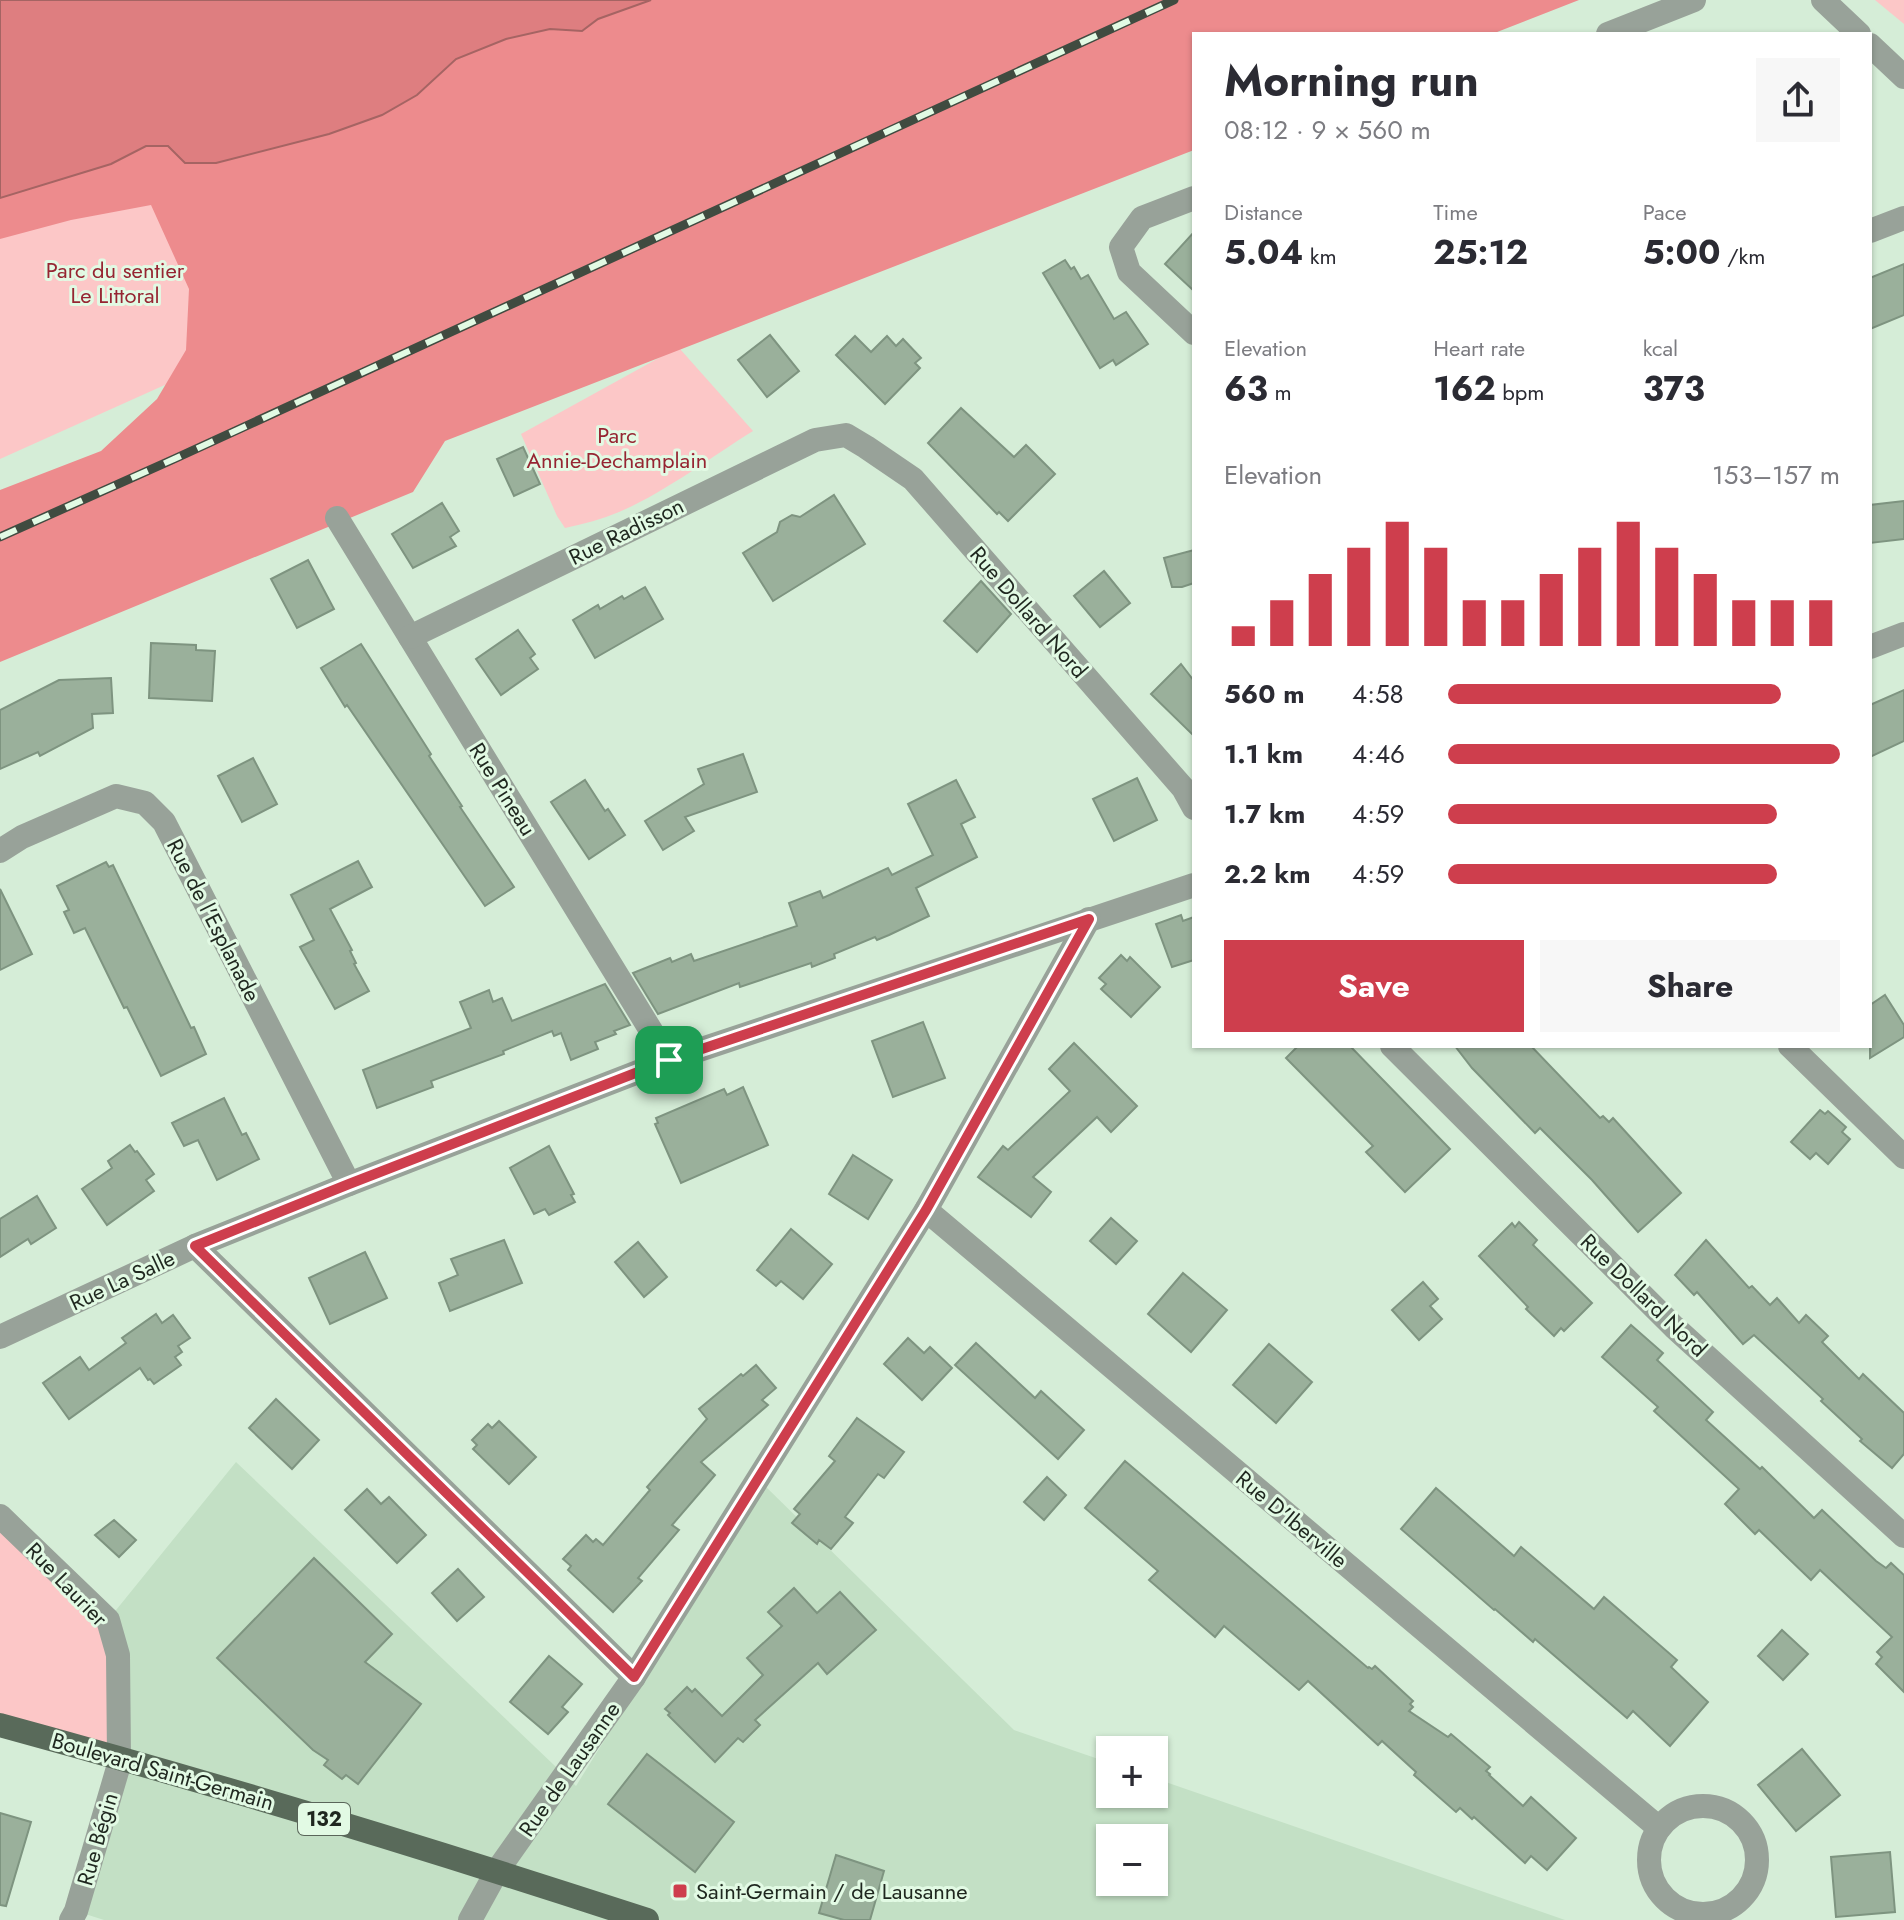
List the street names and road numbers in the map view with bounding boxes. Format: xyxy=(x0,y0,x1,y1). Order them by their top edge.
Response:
street label: Rue Radisson xyxy=(563,489,689,573)
street label: Rue Dollard Nord xyxy=(963,539,1095,685)
street label: Rue Pineau xyxy=(462,736,544,842)
street label: Rue de l'Esplanade xyxy=(159,833,269,1007)
street label: Rue Dollard Nord xyxy=(1573,1226,1715,1364)
street label: Rue La Salle xyxy=(64,1242,180,1318)
street label: Rue D'Iberville xyxy=(1229,1463,1355,1575)
street label: Rue Laurier xyxy=(19,1535,116,1634)
street label: Rue de Lausanne xyxy=(511,1695,627,1843)
street label: Boulevard Saint-Germain xyxy=(48,1724,278,1818)
street label: Rue Bégin xyxy=(68,1789,126,1889)
road number: 132 xyxy=(298,1803,350,1835)

